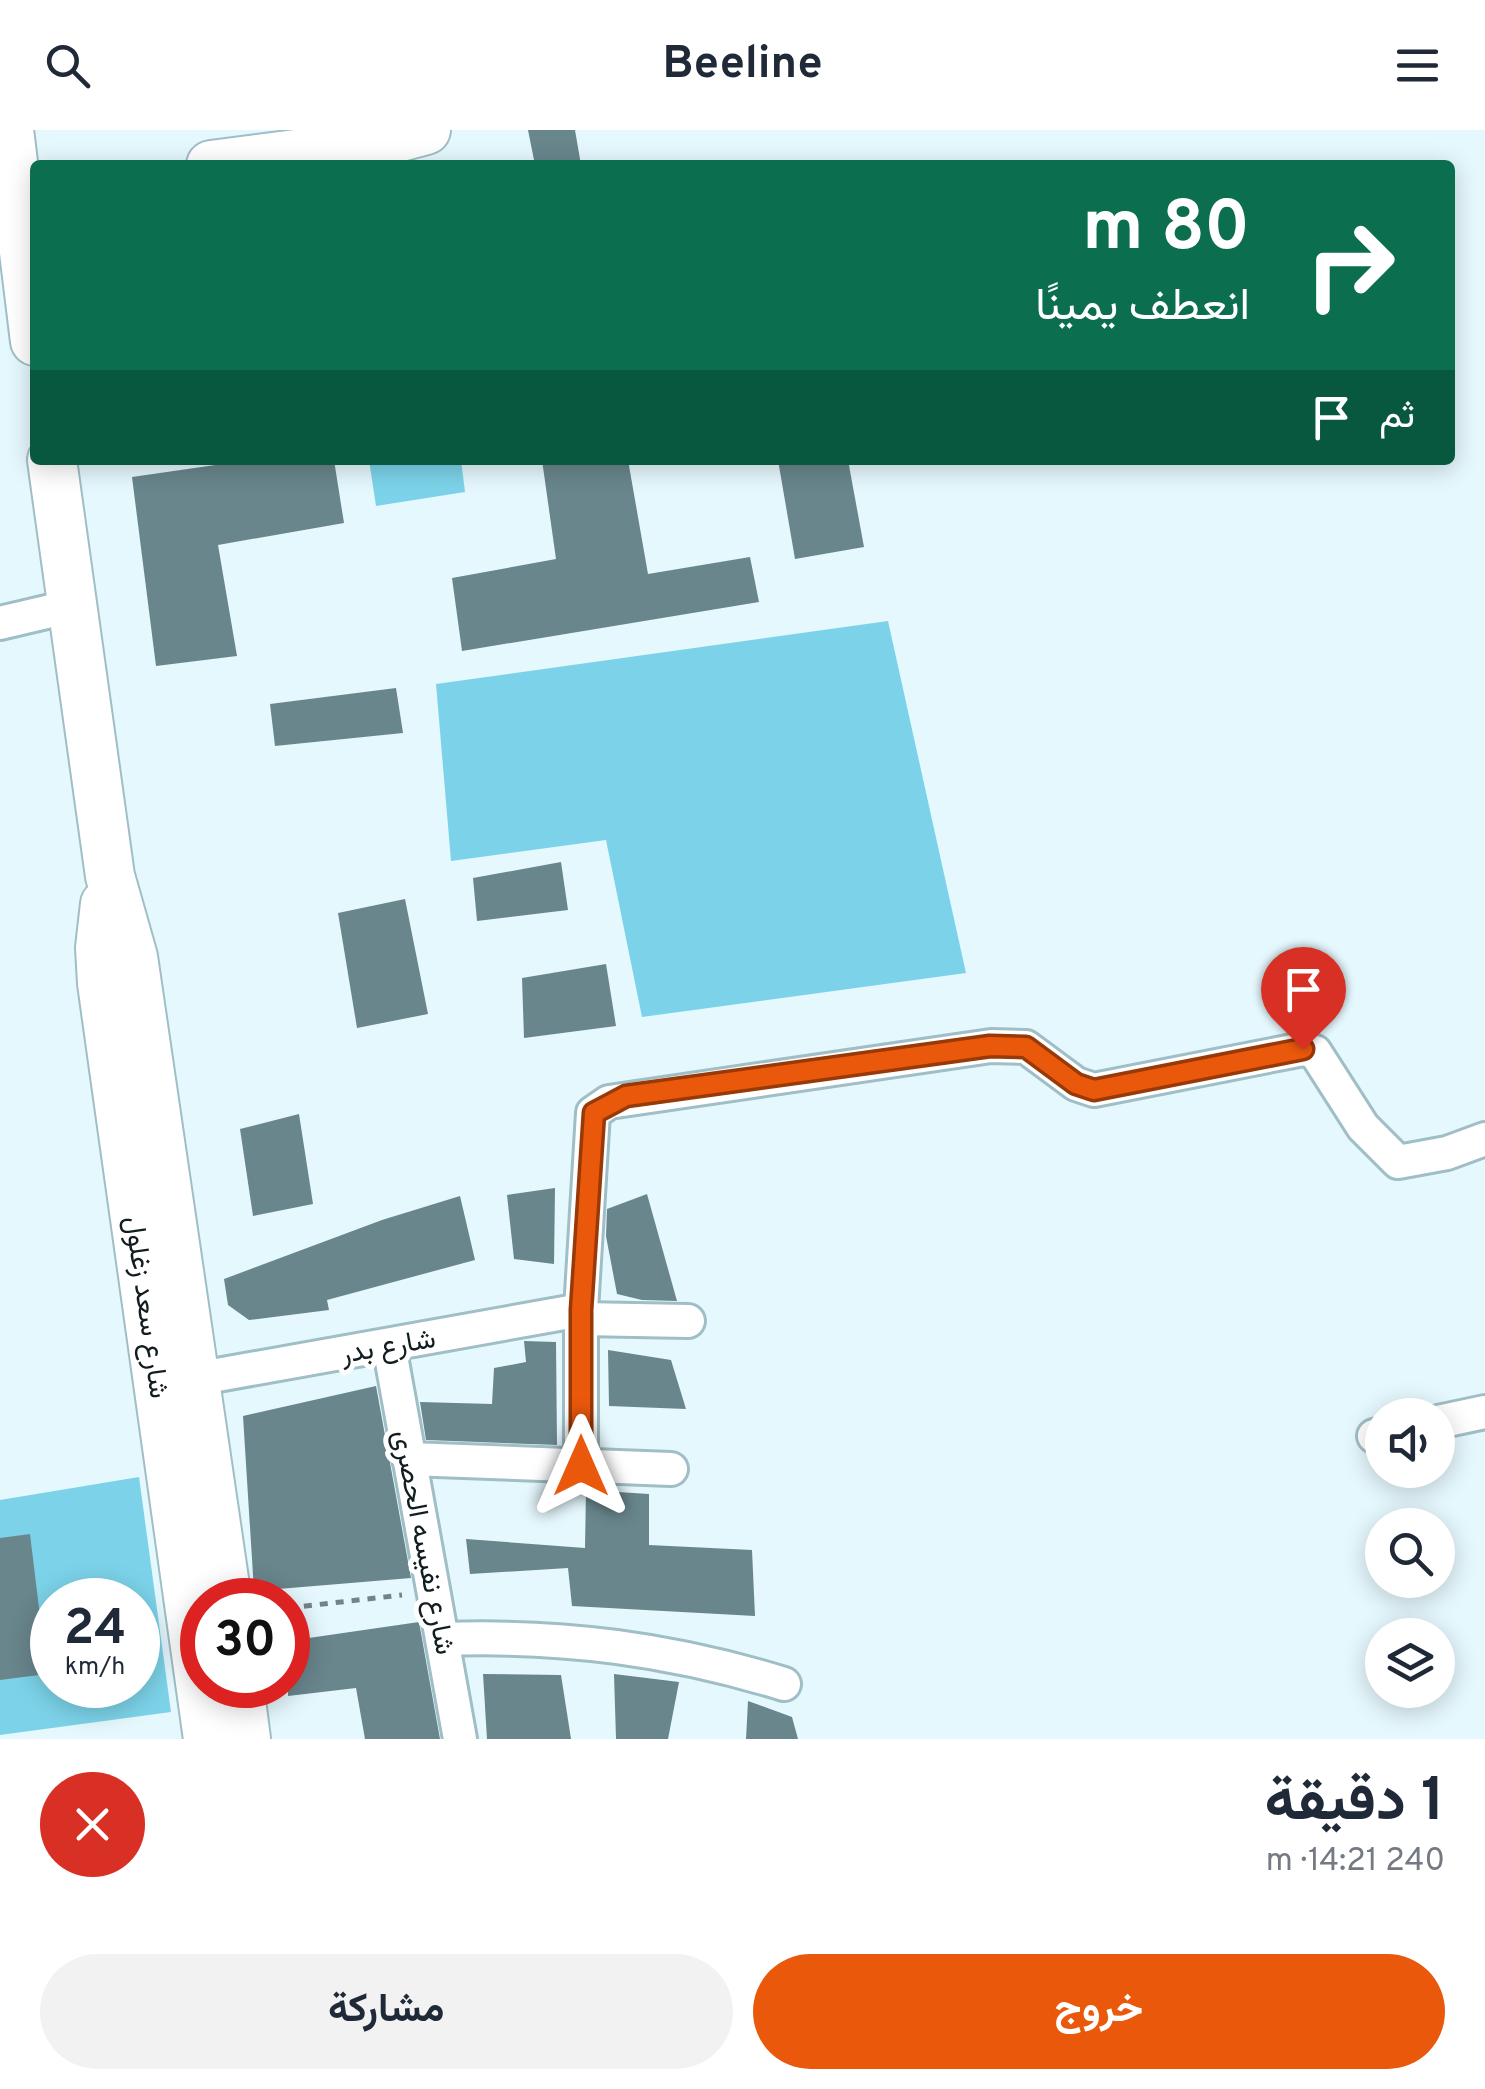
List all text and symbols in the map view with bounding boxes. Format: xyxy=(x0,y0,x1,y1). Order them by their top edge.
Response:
text: Beeline xyxy=(662,37,823,94)
icon: search xyxy=(40,38,95,93)
icon: menu xyxy=(1390,38,1445,93)
text: 80 m xyxy=(1082,186,1250,275)
icon: right xyxy=(1285,200,1415,330)
text: انعطف يمينًا xyxy=(1035,279,1250,336)
icon: arrive xyxy=(1304,390,1359,445)
text: ثم xyxy=(1379,393,1415,442)
pin xyxy=(1261,947,1346,1050)
icon: arrive xyxy=(1276,962,1331,1017)
street label: شارع سعد زغلول xyxy=(114,1214,176,1401)
street label: شارع بدر xyxy=(337,1322,439,1374)
map controls xyxy=(1365,1398,1455,1708)
button: sound xyxy=(1365,1398,1455,1488)
position arrow xyxy=(529,1414,633,1518)
street label: شارع نفيسه الحصرى xyxy=(383,1427,461,1658)
button: search xyxy=(1365,1508,1455,1598)
speed limit sign: 30 xyxy=(180,1578,310,1708)
text: 24 xyxy=(64,1599,126,1662)
button: layers xyxy=(1365,1618,1455,1708)
text: km/h xyxy=(65,1652,125,1684)
text: 1 دقيقة xyxy=(1265,1766,1445,1842)
button: close xyxy=(40,1772,145,1877)
text: 240 m · 14:21 xyxy=(1266,1842,1445,1882)
button: مشاركة xyxy=(40,1954,733,2069)
button: خروج xyxy=(753,1954,1445,2069)

